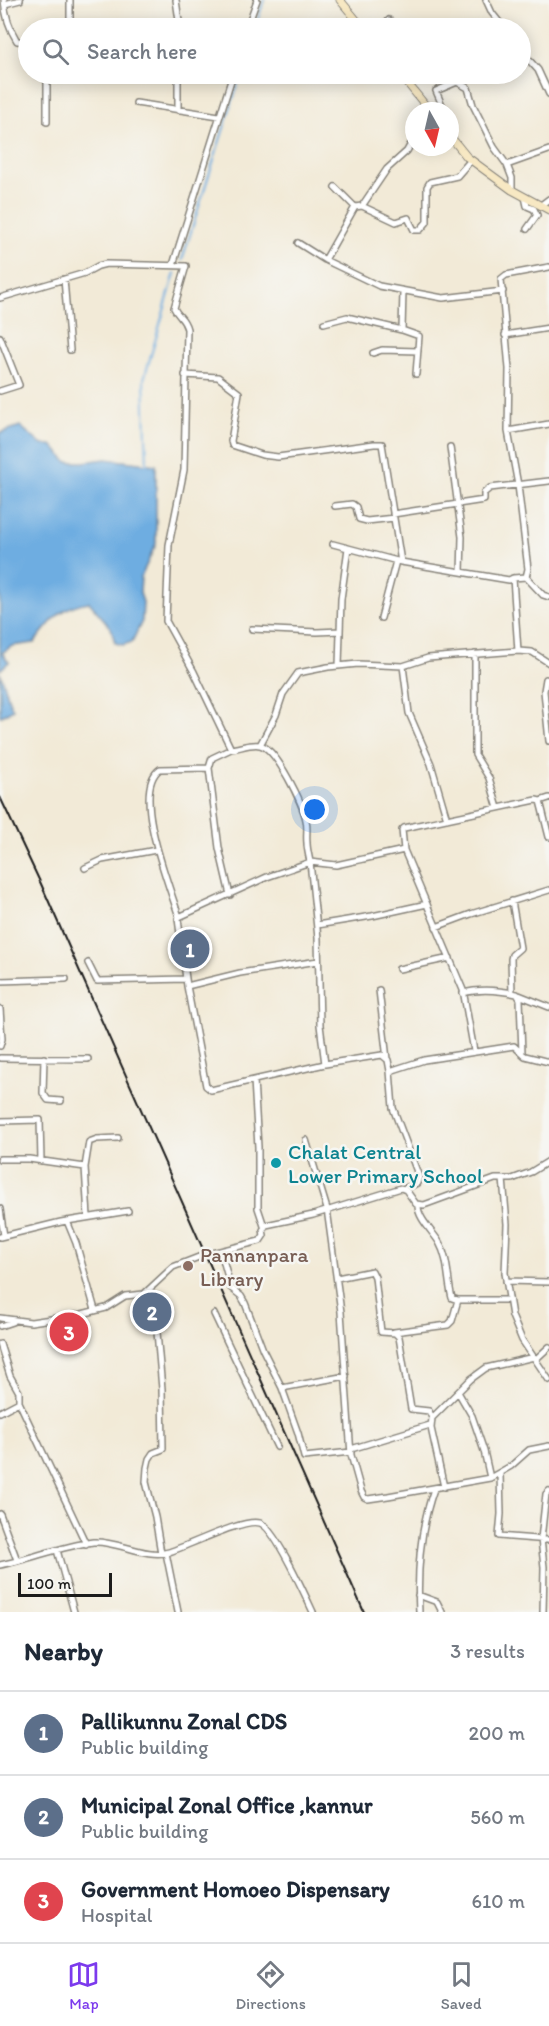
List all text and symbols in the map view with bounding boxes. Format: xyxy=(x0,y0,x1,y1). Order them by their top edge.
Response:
search box xyxy=(18,18,531,84)
icon: search xyxy=(39,35,72,68)
text: Search here xyxy=(87,38,197,65)
north arrow xyxy=(405,102,459,156)
your location xyxy=(300,795,329,824)
pin: 1 xyxy=(170,926,210,972)
place label: Chalat Central Lower Primary School xyxy=(288,1139,483,1188)
marker: Chalat Central Lower Primary School xyxy=(269,1156,283,1170)
place label: Pannanpara Library xyxy=(200,1242,308,1291)
marker: Pannanpara Library xyxy=(181,1259,195,1273)
pin: 2 xyxy=(132,1290,172,1334)
pin: 3 xyxy=(50,1310,88,1354)
scale bar xyxy=(18,1570,112,1598)
text: 100 m xyxy=(27,1574,71,1593)
text: Nearby xyxy=(24,1635,103,1667)
text: 3 results xyxy=(450,1639,525,1663)
text: Pallikunnu Zonal CDS xyxy=(81,1708,287,1735)
text: 1 xyxy=(39,1721,48,1745)
text: 200 m xyxy=(469,1721,525,1745)
text: Public building xyxy=(81,1735,208,1759)
text: Municipal Zonal Office ,kannur xyxy=(81,1792,372,1819)
text: 2 xyxy=(38,1805,49,1829)
text: 560 m xyxy=(470,1805,525,1829)
text: Public building xyxy=(81,1819,208,1843)
text: Government Homoeo Dispensary xyxy=(81,1876,390,1903)
text: 3 xyxy=(38,1889,49,1913)
text: 610 m xyxy=(472,1889,525,1913)
text: Hospital xyxy=(81,1903,153,1927)
tab: Map xyxy=(67,1958,100,2013)
tab: Directions xyxy=(235,1958,306,2013)
tab: Saved xyxy=(441,1958,482,2013)

